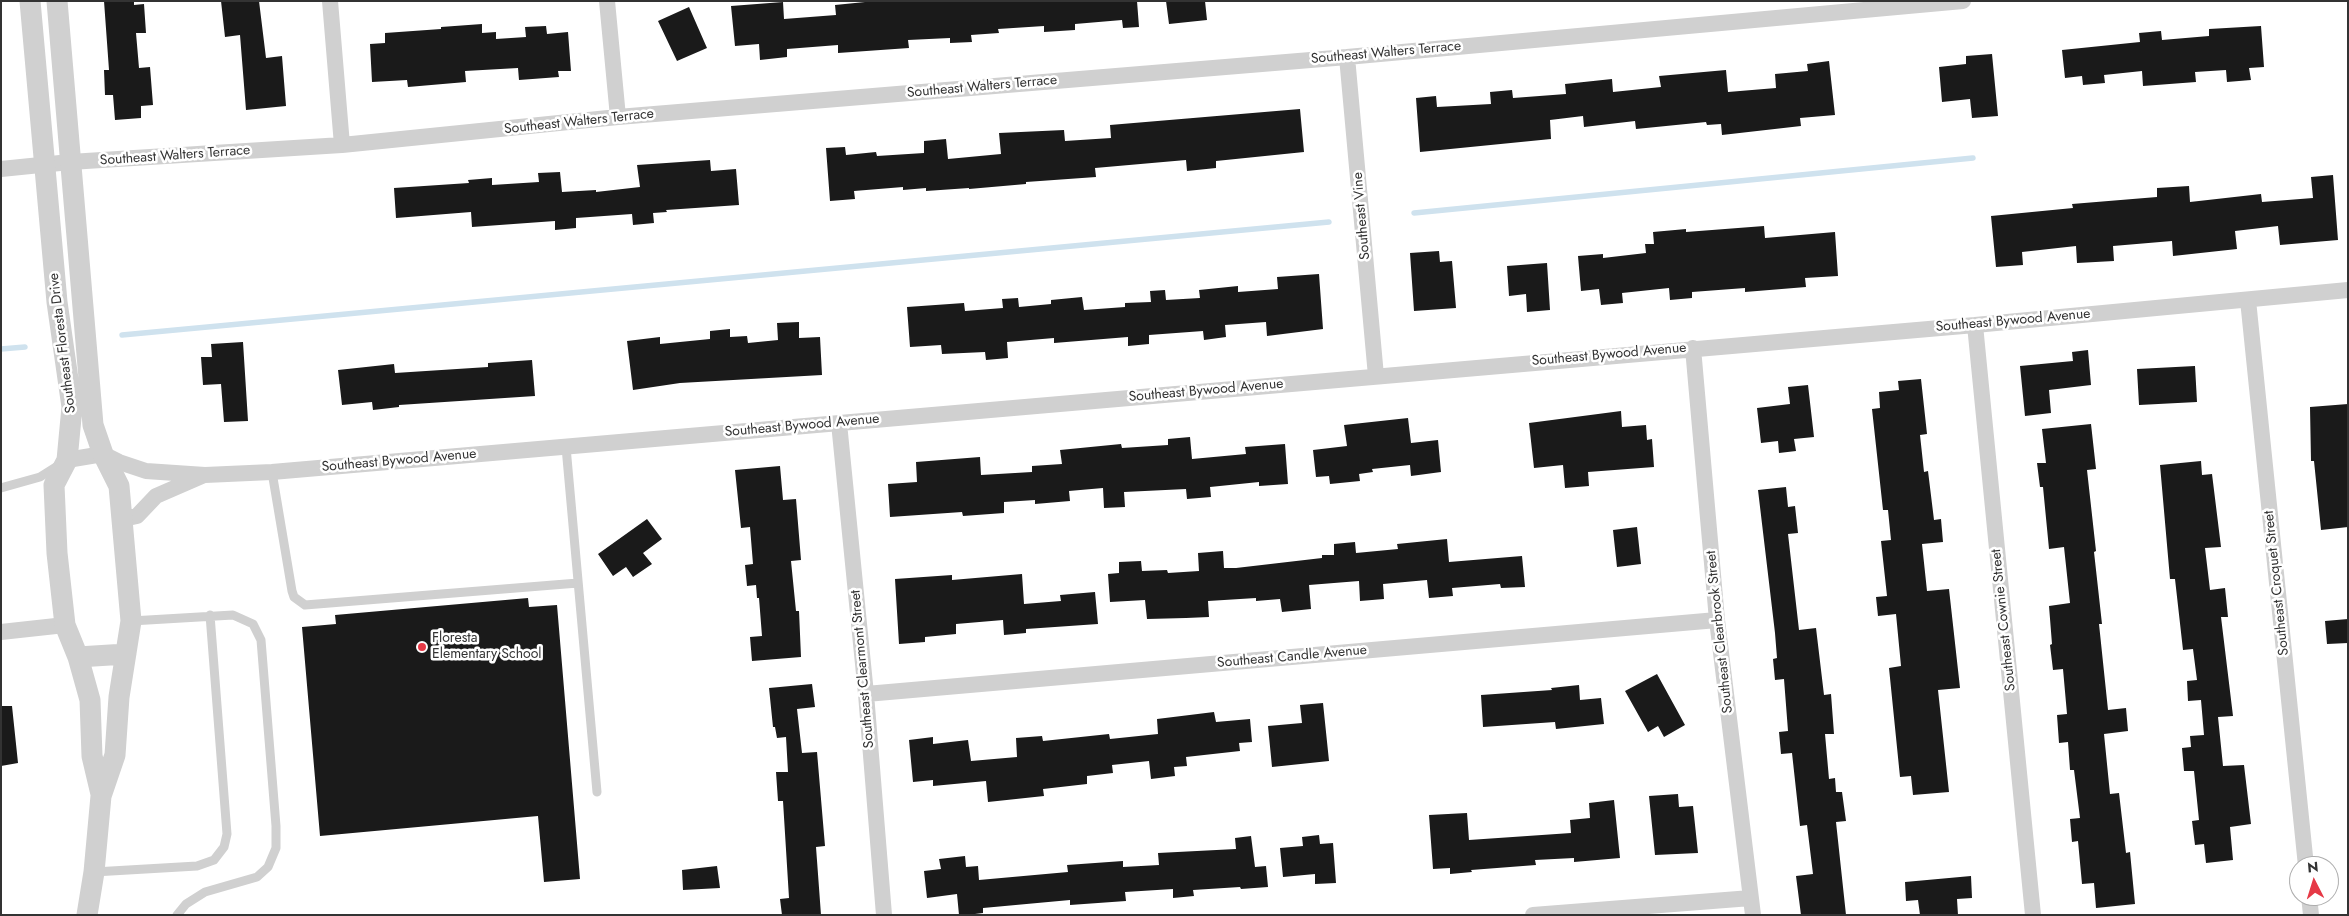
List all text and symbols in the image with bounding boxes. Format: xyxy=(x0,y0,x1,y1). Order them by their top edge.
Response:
street label: Southeast Walters Terrace xyxy=(1310,38,1462,68)
street label: Southeast Walters Terrace xyxy=(906,72,1058,102)
street label: Southeast Walters Terrace xyxy=(503,106,655,138)
street label: Southeast Walters Terrace xyxy=(99,142,251,170)
street label: Southeast Vine xyxy=(1350,171,1374,261)
street label: Southeast Floresta Drive xyxy=(46,272,80,414)
street label: Southeast Bywood Avenue xyxy=(1935,306,2091,336)
street label: Southeast Bywood Avenue xyxy=(1531,340,1687,370)
street label: Southeast Bywood Avenue xyxy=(1128,376,1284,406)
street label: Southeast Bywood Avenue xyxy=(724,411,880,441)
street label: Southeast Bywood Avenue xyxy=(321,446,477,476)
street label: Southeast Croquet Street xyxy=(2261,510,2293,656)
street label: Southeast Cownie Street xyxy=(1988,548,2020,692)
street label: Southeast Clearbrook Street xyxy=(1703,550,1737,714)
street label: Southeast Clearmont Street xyxy=(848,589,878,749)
place label: Floresta Elementary School xyxy=(432,631,542,664)
marker: Floresta Elementary School xyxy=(416,641,428,653)
street label: Southeast Candle Avenue xyxy=(1216,642,1368,672)
north arrow xyxy=(2289,856,2339,906)
text: N xyxy=(2306,857,2319,878)

